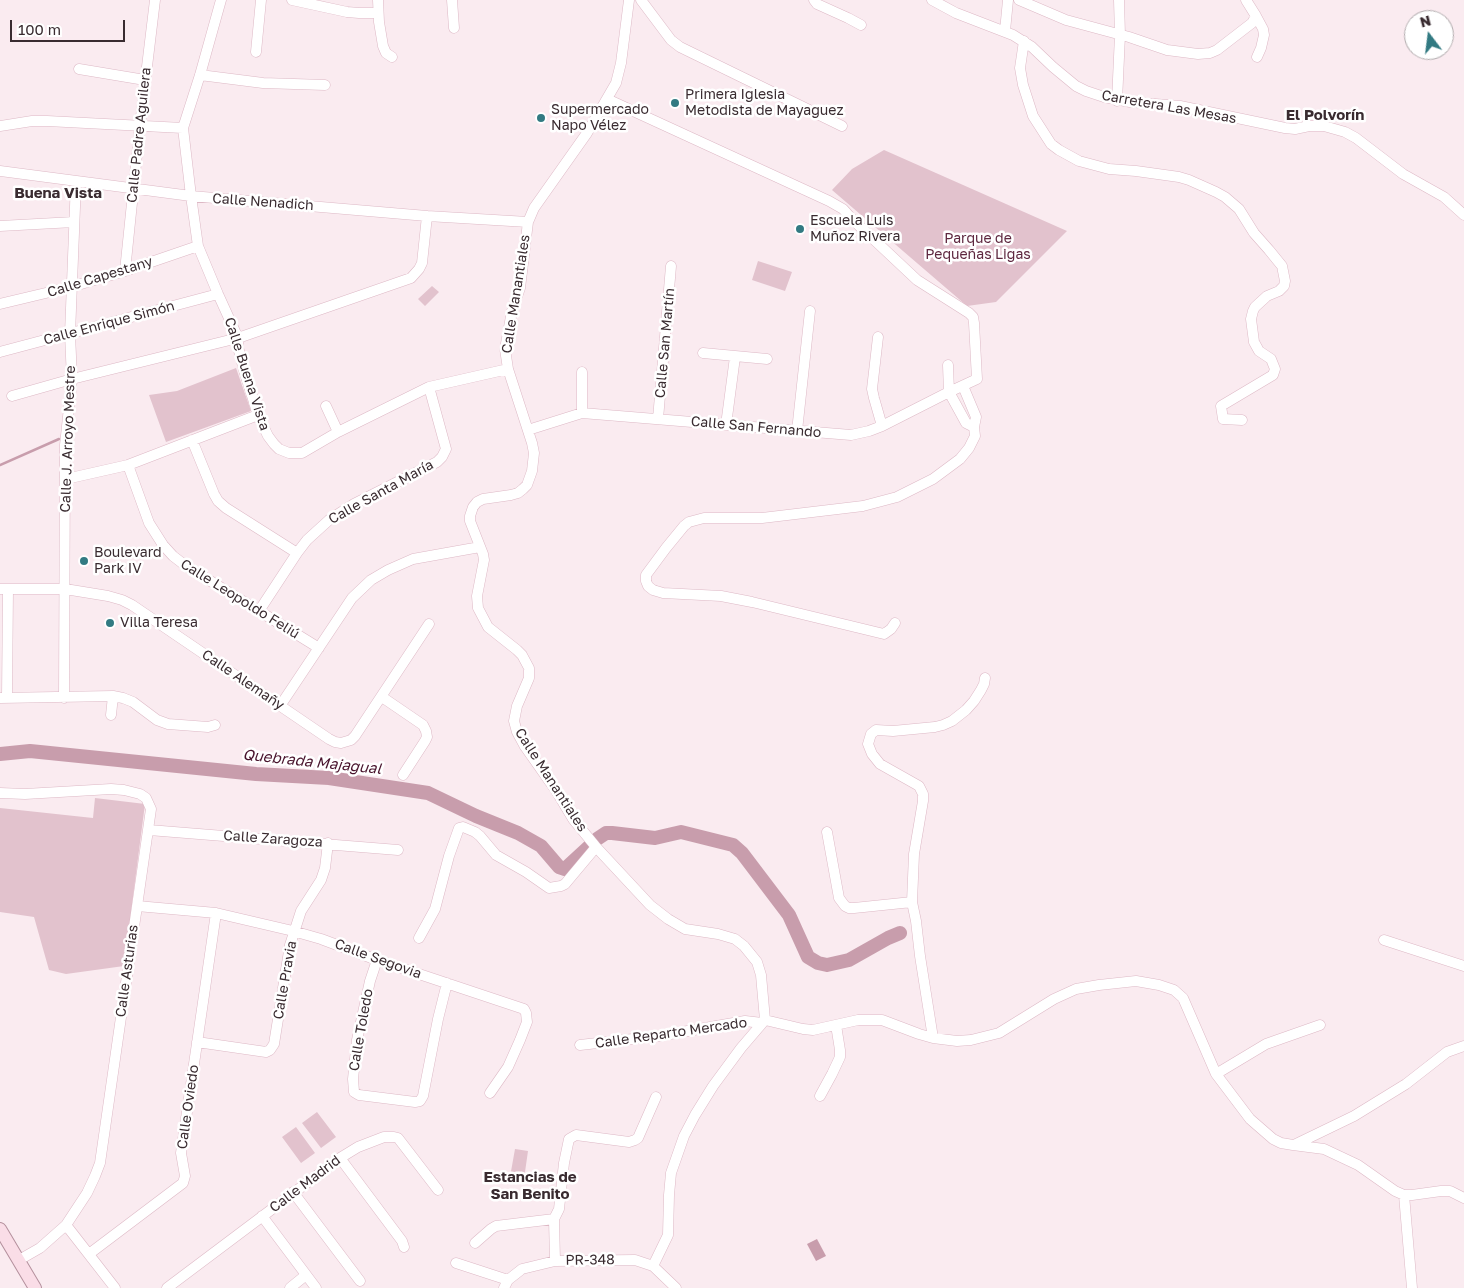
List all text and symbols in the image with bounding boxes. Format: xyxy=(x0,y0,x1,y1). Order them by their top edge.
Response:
scale bar xyxy=(12,10,128,42)
north arrow xyxy=(1404,10,1454,60)
text: N xyxy=(1418,11,1433,31)
text: 100 m xyxy=(18,20,61,38)
street label: Calle Padre Aguilera xyxy=(124,66,154,204)
place label: Primera Iglesia Metodista de Mayaguez xyxy=(685,87,844,120)
street label: Carretera Las Mesas xyxy=(1100,87,1238,127)
marker: Primera Iglesia Metodista de Mayaguez xyxy=(669,97,681,109)
place label: Supermercado Napo Vélez xyxy=(551,102,649,134)
district label: El Polvorín xyxy=(1286,106,1364,124)
marker: Supermercado Napo Vélez xyxy=(535,112,547,124)
district label: Buena Vista xyxy=(14,184,102,202)
street label: Calle Nenadich xyxy=(212,190,314,214)
place label: Escuela Luis Muñoz Rivera xyxy=(810,213,900,246)
marker: Escuela Luis Muñoz Rivera xyxy=(794,223,806,235)
park label: Parque de Pequeñas Ligas xyxy=(925,231,1031,264)
street label: Calle Manantiales xyxy=(498,233,534,355)
street label: Calle Capestany xyxy=(45,253,155,301)
street label: Calle San Martín xyxy=(652,287,678,399)
street label: Calle Enrique Simón xyxy=(42,297,176,349)
street label: Calle Buena Vista xyxy=(221,315,273,433)
street label: Calle J. Arroyo Mestre xyxy=(57,365,79,513)
street label: Calle San Fernando xyxy=(690,413,822,441)
street label: Calle Santa María xyxy=(326,456,436,528)
place label: Boulevard Park IV xyxy=(94,545,162,578)
marker: Boulevard Park IV xyxy=(78,555,90,567)
street label: Calle Leopoldo Feliú xyxy=(177,556,303,642)
place label: Villa Teresa xyxy=(120,615,198,631)
marker: Villa Teresa xyxy=(104,617,116,629)
street label: Calle Alemañy xyxy=(199,646,287,714)
street label: Calle Manantiales xyxy=(511,725,591,835)
water label: Quebrada Majagual xyxy=(242,746,382,778)
street label: Calle Zaragoza xyxy=(223,827,323,851)
street label: Calle Asturias xyxy=(112,924,142,1018)
street label: Calle Segovia xyxy=(332,936,424,982)
street label: Calle Pravia xyxy=(270,939,300,1021)
street label: Calle Toledo xyxy=(346,988,376,1072)
street label: Calle Reparto Mercado xyxy=(594,1014,748,1052)
street label: Calle Oviedo xyxy=(174,1064,202,1150)
street label: Calle Madrid xyxy=(266,1152,344,1216)
district label: Estancias de San Benito xyxy=(483,1168,577,1203)
street label: PR-348 xyxy=(565,1251,615,1269)

